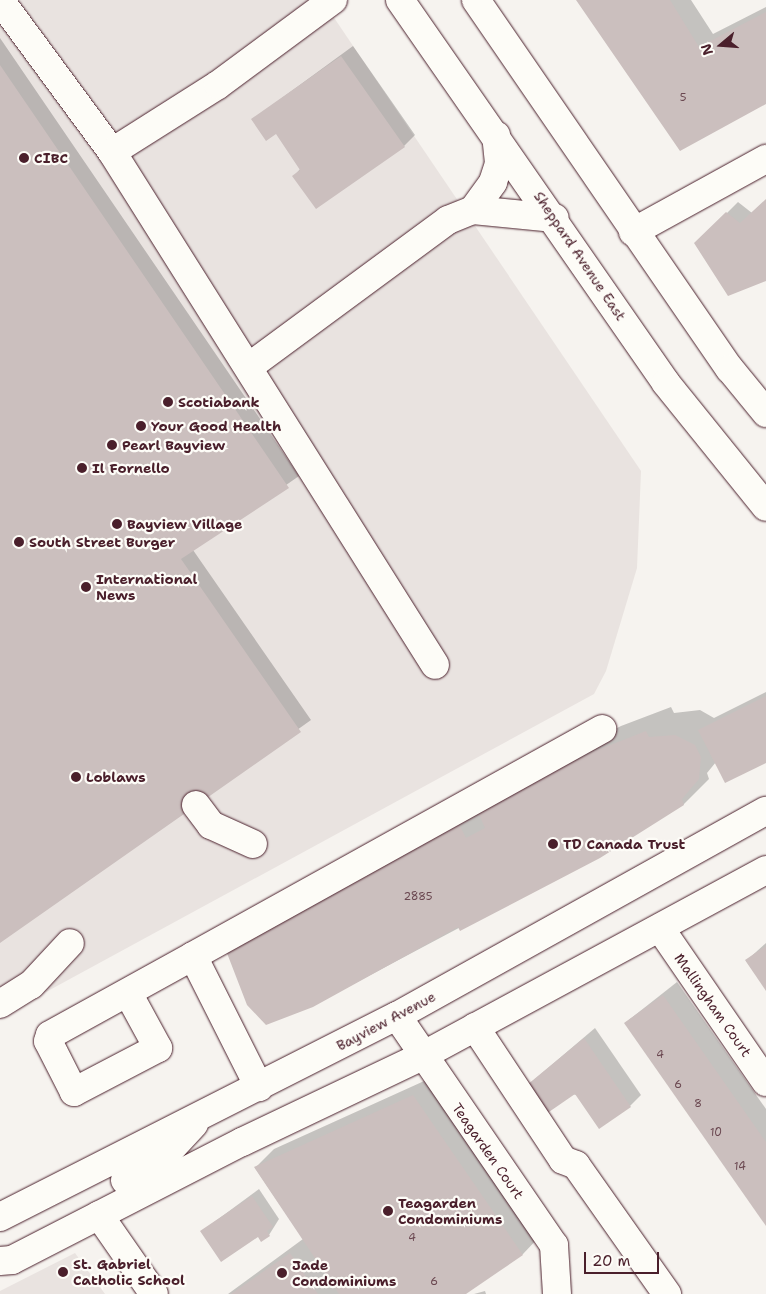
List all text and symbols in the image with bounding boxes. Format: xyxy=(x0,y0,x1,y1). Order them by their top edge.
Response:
north arrow xyxy=(696,20,746,70)
text: N xyxy=(696,42,717,58)
house number: 5 xyxy=(680,91,686,105)
place label: CIBC xyxy=(34,150,68,166)
marker: CIBC xyxy=(18,152,30,164)
street label: Sheppard Avenue East xyxy=(530,188,630,324)
place label: Scotiabank xyxy=(178,394,260,410)
marker: Scotiabank xyxy=(162,396,174,408)
place label: Your Good Health xyxy=(151,418,281,434)
marker: Your Good Health xyxy=(135,420,147,432)
place label: Pearl Bayview xyxy=(122,437,225,453)
marker: Pearl Bayview xyxy=(106,439,118,451)
place label: Il Fornello xyxy=(92,460,170,476)
marker: Il Fornello xyxy=(76,462,88,474)
place label: Bayview Village xyxy=(127,516,243,532)
marker: Bayview Village xyxy=(111,518,123,530)
place label: South Street Burger xyxy=(29,534,175,550)
marker: South Street Burger xyxy=(13,536,25,548)
place label: International News xyxy=(96,571,197,604)
marker: International News xyxy=(80,581,92,593)
place label: Loblaws xyxy=(86,769,146,785)
marker: Loblaws xyxy=(70,771,82,783)
place label: TD Canada Trust xyxy=(563,836,685,852)
marker: TD Canada Trust xyxy=(547,838,559,850)
house number: 2885 xyxy=(404,890,432,904)
street label: Mallingham Court xyxy=(671,950,755,1060)
street label: Bayview Avenue xyxy=(334,988,438,1054)
house number: 4 xyxy=(656,1048,664,1062)
house number: 6 xyxy=(674,1078,682,1092)
house number: 8 xyxy=(694,1097,702,1111)
street label: Teagarden Court xyxy=(449,1100,527,1202)
house number: 10 xyxy=(710,1126,722,1140)
house number: 14 xyxy=(734,1160,746,1174)
place label: Teagarden Condominiums xyxy=(398,1195,502,1228)
marker: Teagarden Condominiums xyxy=(382,1205,394,1217)
house number: 4 xyxy=(408,1231,416,1245)
scale bar xyxy=(586,1242,661,1274)
text: 20 m xyxy=(592,1251,631,1271)
place label: St. Gabriel Catholic School xyxy=(73,1256,185,1288)
place label: Jade Condominiums xyxy=(292,1257,396,1290)
marker: St. Gabriel Catholic School xyxy=(57,1266,69,1278)
marker: Jade Condominiums xyxy=(276,1267,288,1279)
house number: 6 xyxy=(430,1275,438,1289)

